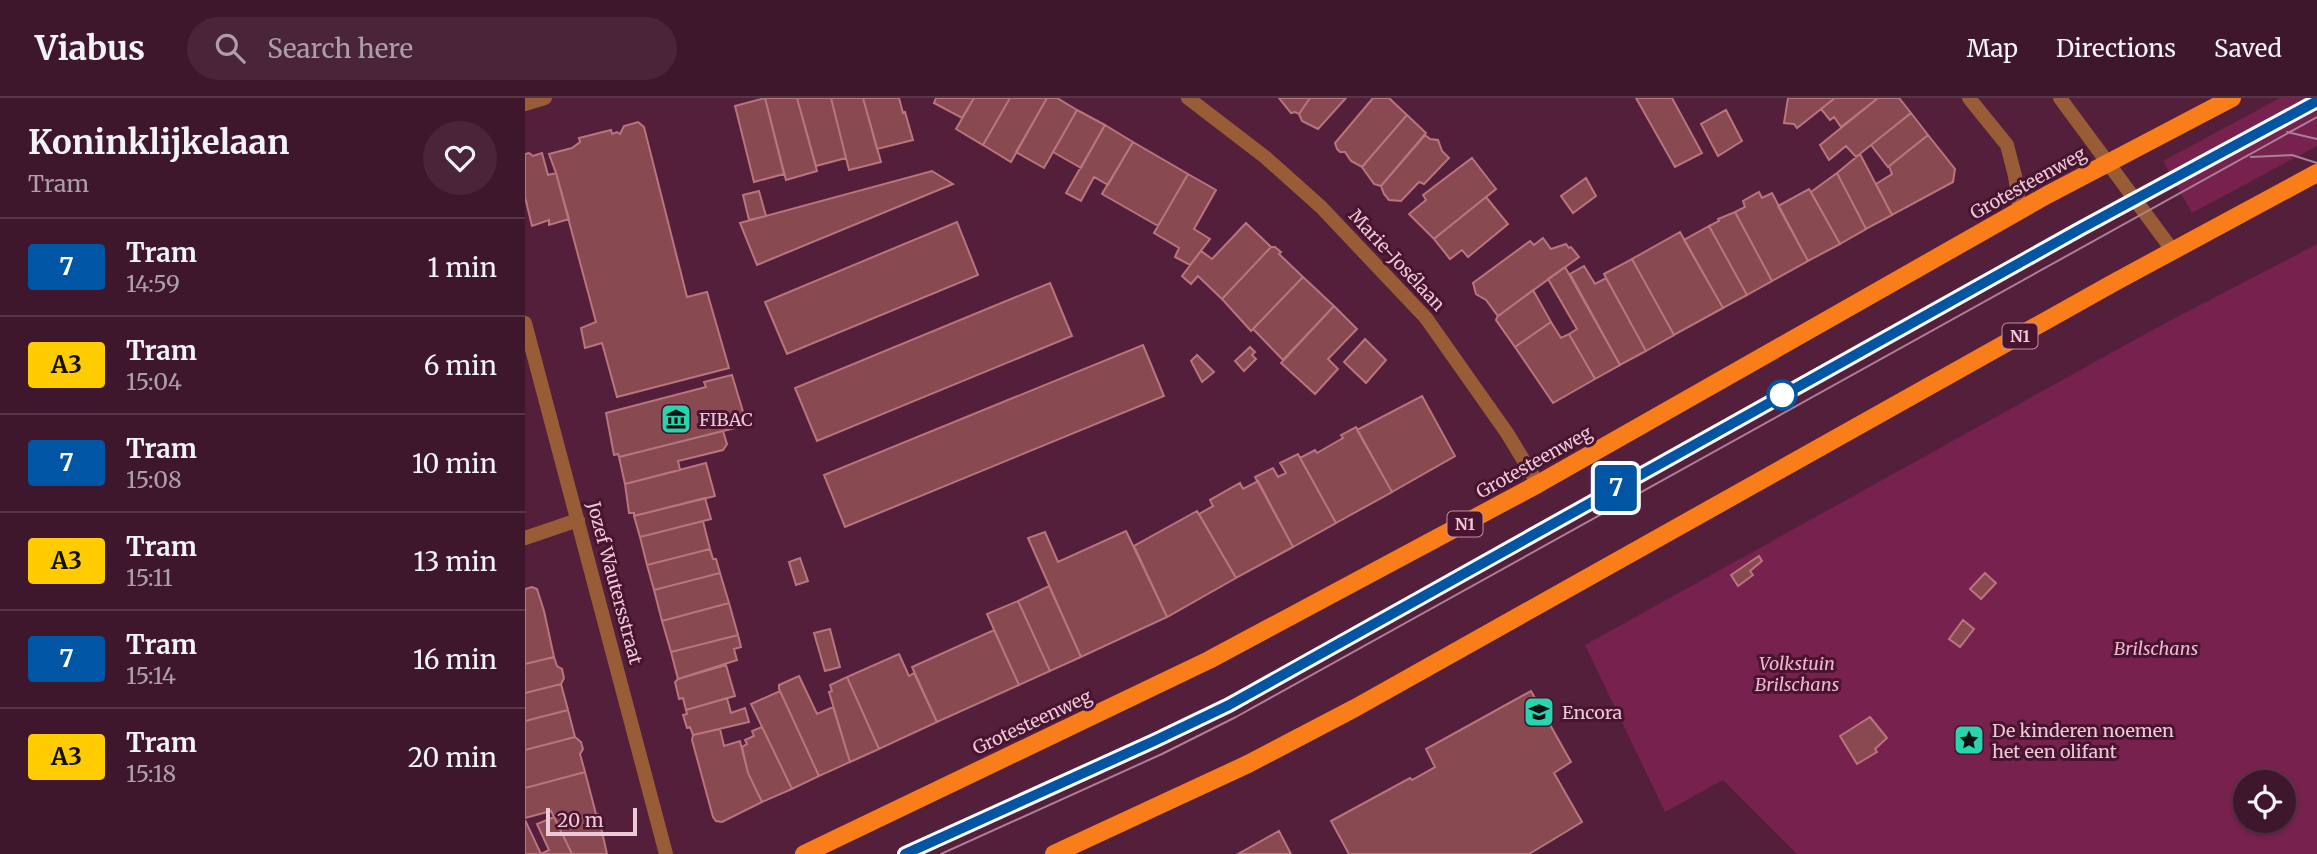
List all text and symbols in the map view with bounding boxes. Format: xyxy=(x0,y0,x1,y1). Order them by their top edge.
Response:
search box xyxy=(187,17,677,80)
text: Viabus xyxy=(35,28,145,69)
icon: search xyxy=(211,29,249,67)
text: Search here xyxy=(267,32,413,65)
text: Map xyxy=(1967,33,2018,64)
text: Directions xyxy=(2056,33,2176,64)
text: Saved xyxy=(2214,33,2282,64)
button: heart xyxy=(423,121,497,195)
text: Koninklijkelaan xyxy=(28,122,289,163)
street label: Grotesteenweg xyxy=(1966,142,2090,224)
text: Tram xyxy=(28,169,89,198)
street label: Marie-Josélaan xyxy=(1344,204,1450,316)
text: Tram xyxy=(126,236,197,269)
text: 7 xyxy=(59,251,74,282)
text: 1 min xyxy=(428,251,497,284)
text: 14:59 xyxy=(126,269,180,298)
road number: N1 xyxy=(2003,324,2037,348)
text: Tram xyxy=(126,334,197,367)
text: A3 xyxy=(51,349,82,380)
text: 6 min xyxy=(424,349,497,382)
text: 15:04 xyxy=(126,367,182,396)
unlabelled marker xyxy=(1767,380,1797,410)
museum icon: FIBAC xyxy=(659,402,693,436)
place label: FIBAC xyxy=(699,408,753,431)
street label: Grotesteenweg xyxy=(1472,421,1596,503)
text: Tram xyxy=(126,432,197,465)
text: 7 xyxy=(59,447,74,478)
text: 10 min xyxy=(412,447,497,480)
text: 15:08 xyxy=(126,465,182,494)
line badge: 7 xyxy=(1593,465,1639,511)
text: 7 xyxy=(1609,472,1623,503)
street label: Jozef Wautersstraat xyxy=(582,498,648,667)
road number: N1 xyxy=(1447,512,1483,536)
text: Tram xyxy=(126,530,197,563)
text: A3 xyxy=(51,545,82,576)
text: 13 min xyxy=(413,545,497,578)
text: 15:11 xyxy=(126,563,173,592)
text: Tram xyxy=(126,628,197,661)
park label: Brilschans xyxy=(2114,637,2198,660)
text: 7 xyxy=(59,643,74,674)
text: 16 min xyxy=(413,643,497,676)
park label: Volkstuin Brilschans xyxy=(1755,652,1839,696)
text: 15:14 xyxy=(126,661,176,690)
street label: Grotesteenweg xyxy=(969,684,1095,760)
school or university icon: Encora xyxy=(1522,695,1556,729)
place label: Encora xyxy=(1562,701,1623,724)
place label: De kinderen noemen het een olifant xyxy=(1992,719,2174,763)
place icon: De kinderen noemen het een olifant xyxy=(1952,723,1986,757)
text: Tram xyxy=(126,726,197,759)
text: A3 xyxy=(51,741,82,772)
text: 20 min xyxy=(408,741,497,774)
text: 15:18 xyxy=(126,759,176,788)
map controls xyxy=(2233,770,2296,833)
button: locate xyxy=(2233,770,2296,833)
scale bar xyxy=(546,805,637,837)
text: 20 m xyxy=(557,808,604,832)

